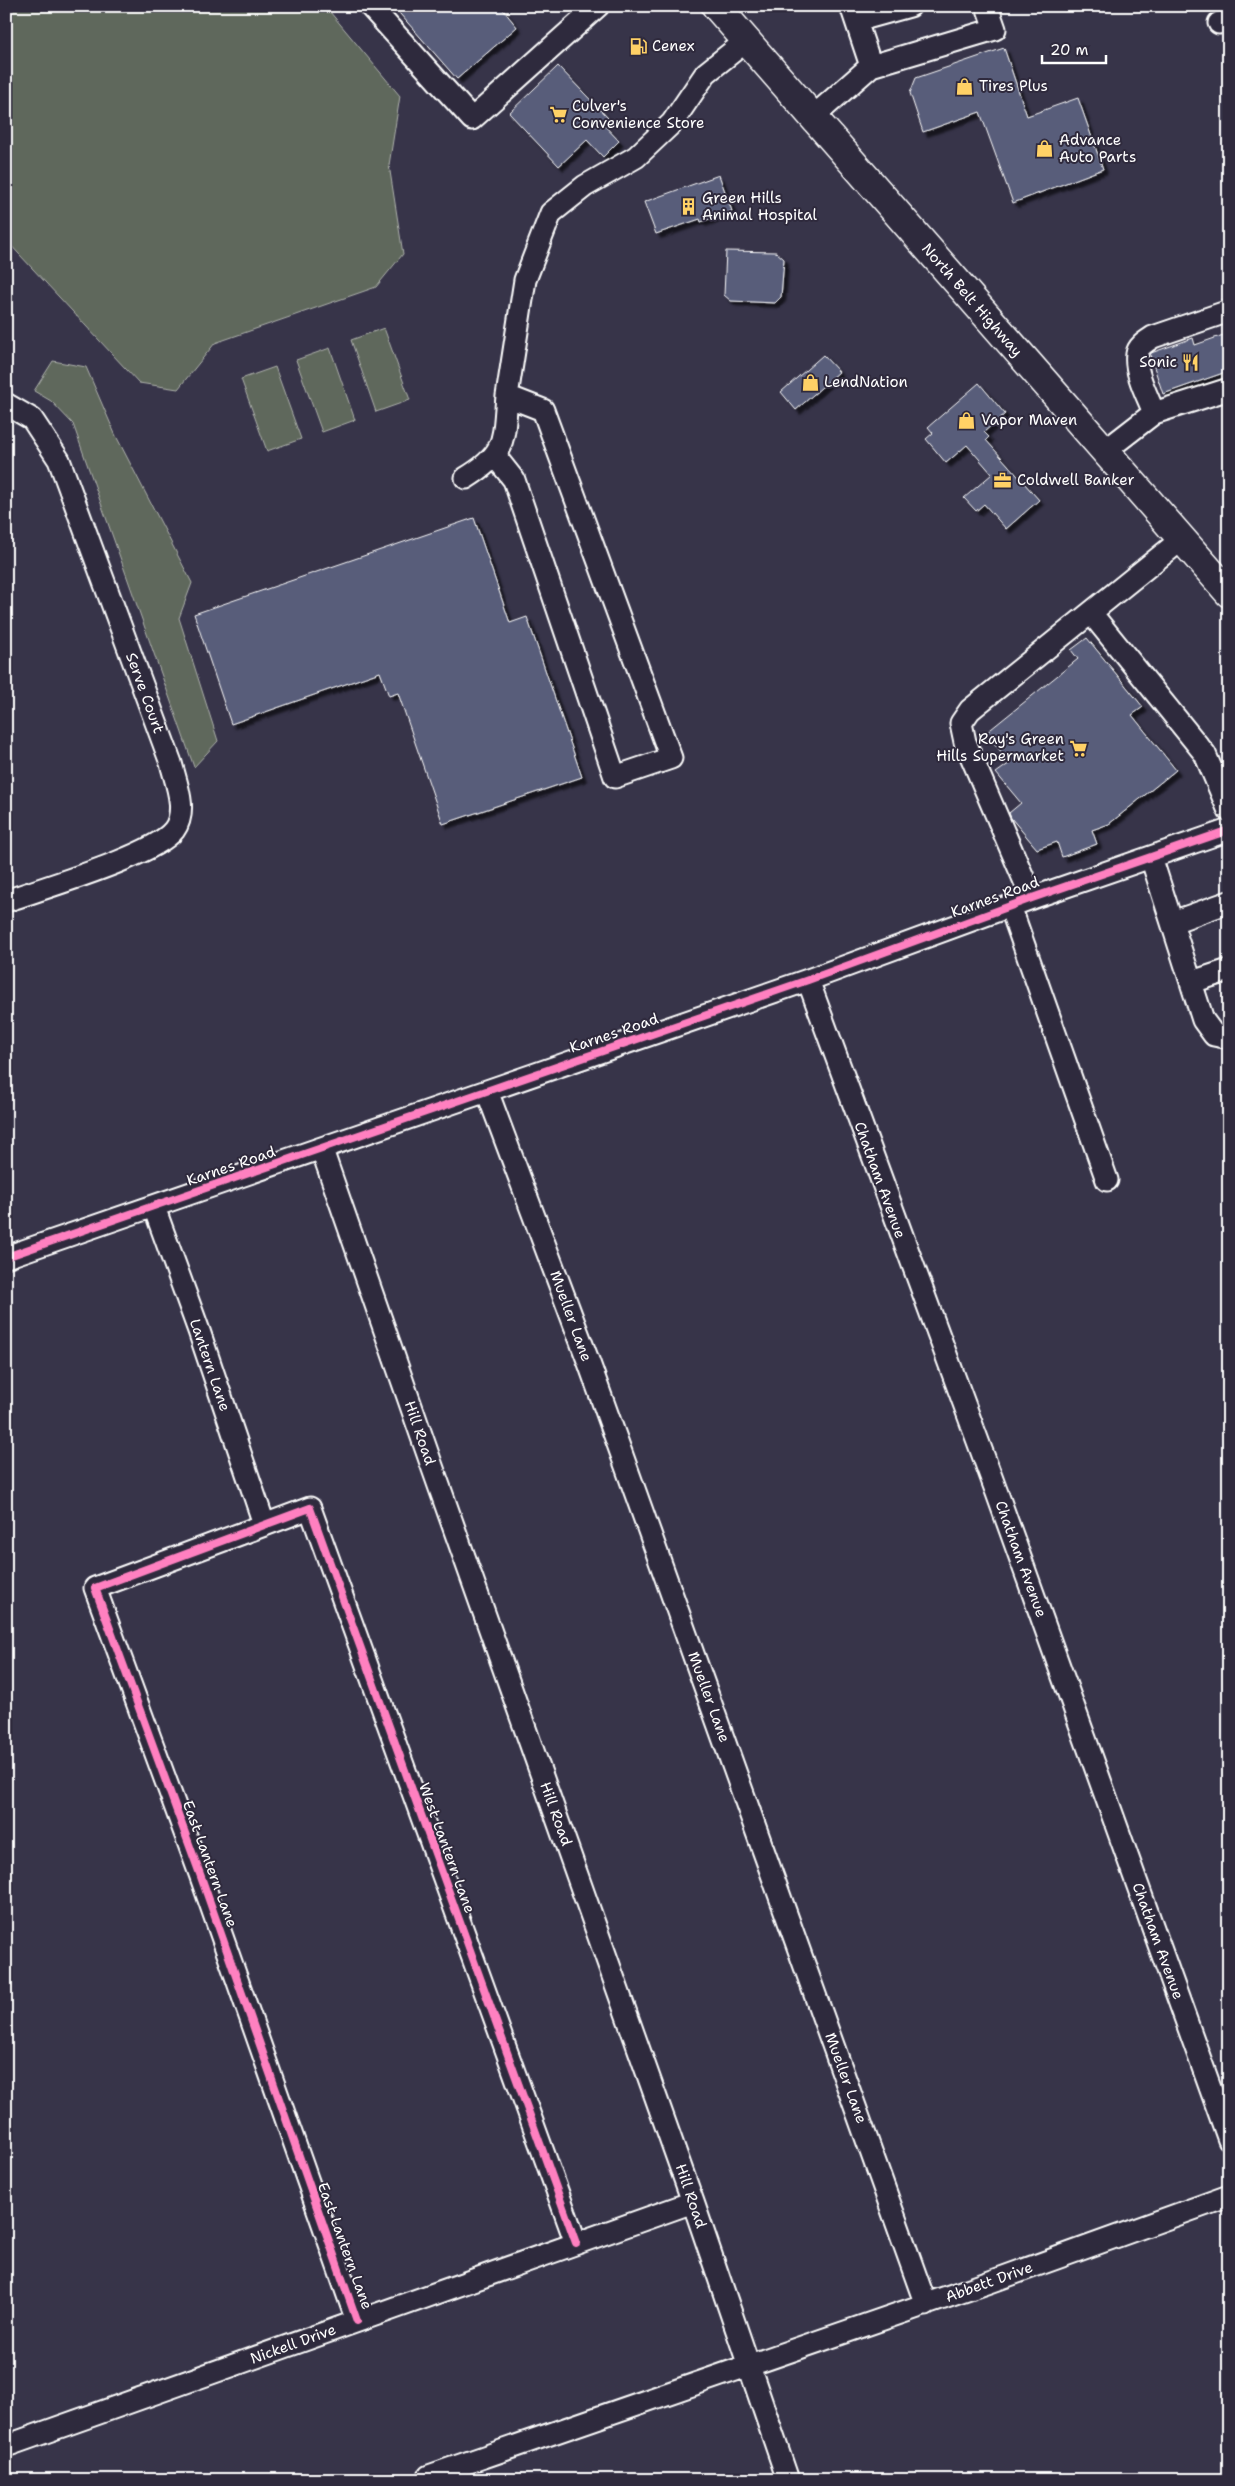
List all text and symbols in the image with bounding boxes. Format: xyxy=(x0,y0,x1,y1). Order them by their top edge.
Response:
scale bar xyxy=(1042,32,1106,64)
fuel station icon: Cenex xyxy=(628,36,648,56)
place label: Cenex xyxy=(652,36,695,56)
text: 20 m xyxy=(1050,40,1089,60)
shop icon: Tires Plus xyxy=(955,76,975,96)
place label: Tires Plus xyxy=(979,76,1048,96)
place label: Culver's Convenience Store xyxy=(572,96,704,133)
supermarket icon: Culver's Convenience Store xyxy=(548,105,568,125)
place label: Advance Auto Parts xyxy=(1059,130,1136,167)
shop icon: Advance Auto Parts xyxy=(1035,139,1055,159)
place label: Green Hills Animal Hospital xyxy=(702,188,817,225)
building icon: Green Hills Animal Hospital xyxy=(678,197,698,217)
street label: North Belt Highway xyxy=(917,239,1027,361)
place label: Sonic xyxy=(1139,352,1177,372)
restaurant icon: Sonic xyxy=(1181,352,1201,372)
shop icon: LendNation xyxy=(800,372,820,392)
place label: LendNation xyxy=(824,372,908,392)
shop icon: Vapor Maven xyxy=(957,410,977,430)
place label: Vapor Maven xyxy=(981,410,1077,430)
office icon: Coldwell Banker xyxy=(993,470,1013,490)
place label: Coldwell Banker xyxy=(1017,470,1135,490)
street label: Serve Court xyxy=(121,650,169,736)
place label: Ray's Green Hills Supermarket xyxy=(936,729,1064,766)
supermarket icon: Ray's Green Hills Supermarket xyxy=(1068,738,1088,758)
street label: Karnes Road xyxy=(948,872,1042,922)
street label: Karnes Road xyxy=(567,1008,661,1058)
street label: Chatham Avenue xyxy=(850,1119,910,1241)
street label: Karnes Road xyxy=(184,1141,278,1191)
street label: Mueller Lane xyxy=(545,1268,597,1364)
street label: Lantern Lane xyxy=(185,1316,235,1414)
street label: Hill Road xyxy=(400,1398,440,1468)
street label: Chatham Avenue xyxy=(991,1498,1051,1620)
street label: Mueller Lane xyxy=(683,1649,735,1745)
street label: Hill Road xyxy=(535,1779,577,1849)
street label: West Lantern Lane xyxy=(414,1780,480,1916)
street label: East Lantern Lane xyxy=(178,1798,242,1930)
street label: Chatham Avenue xyxy=(1128,1880,1188,2002)
street label: Mueller Lane xyxy=(820,2030,872,2126)
street label: Hill Road xyxy=(671,2161,711,2231)
street label: East Lantern Lane xyxy=(313,2180,377,2312)
street label: Abbett Drive xyxy=(943,2257,1035,2307)
street label: Nickell Drive xyxy=(247,2319,339,2369)

